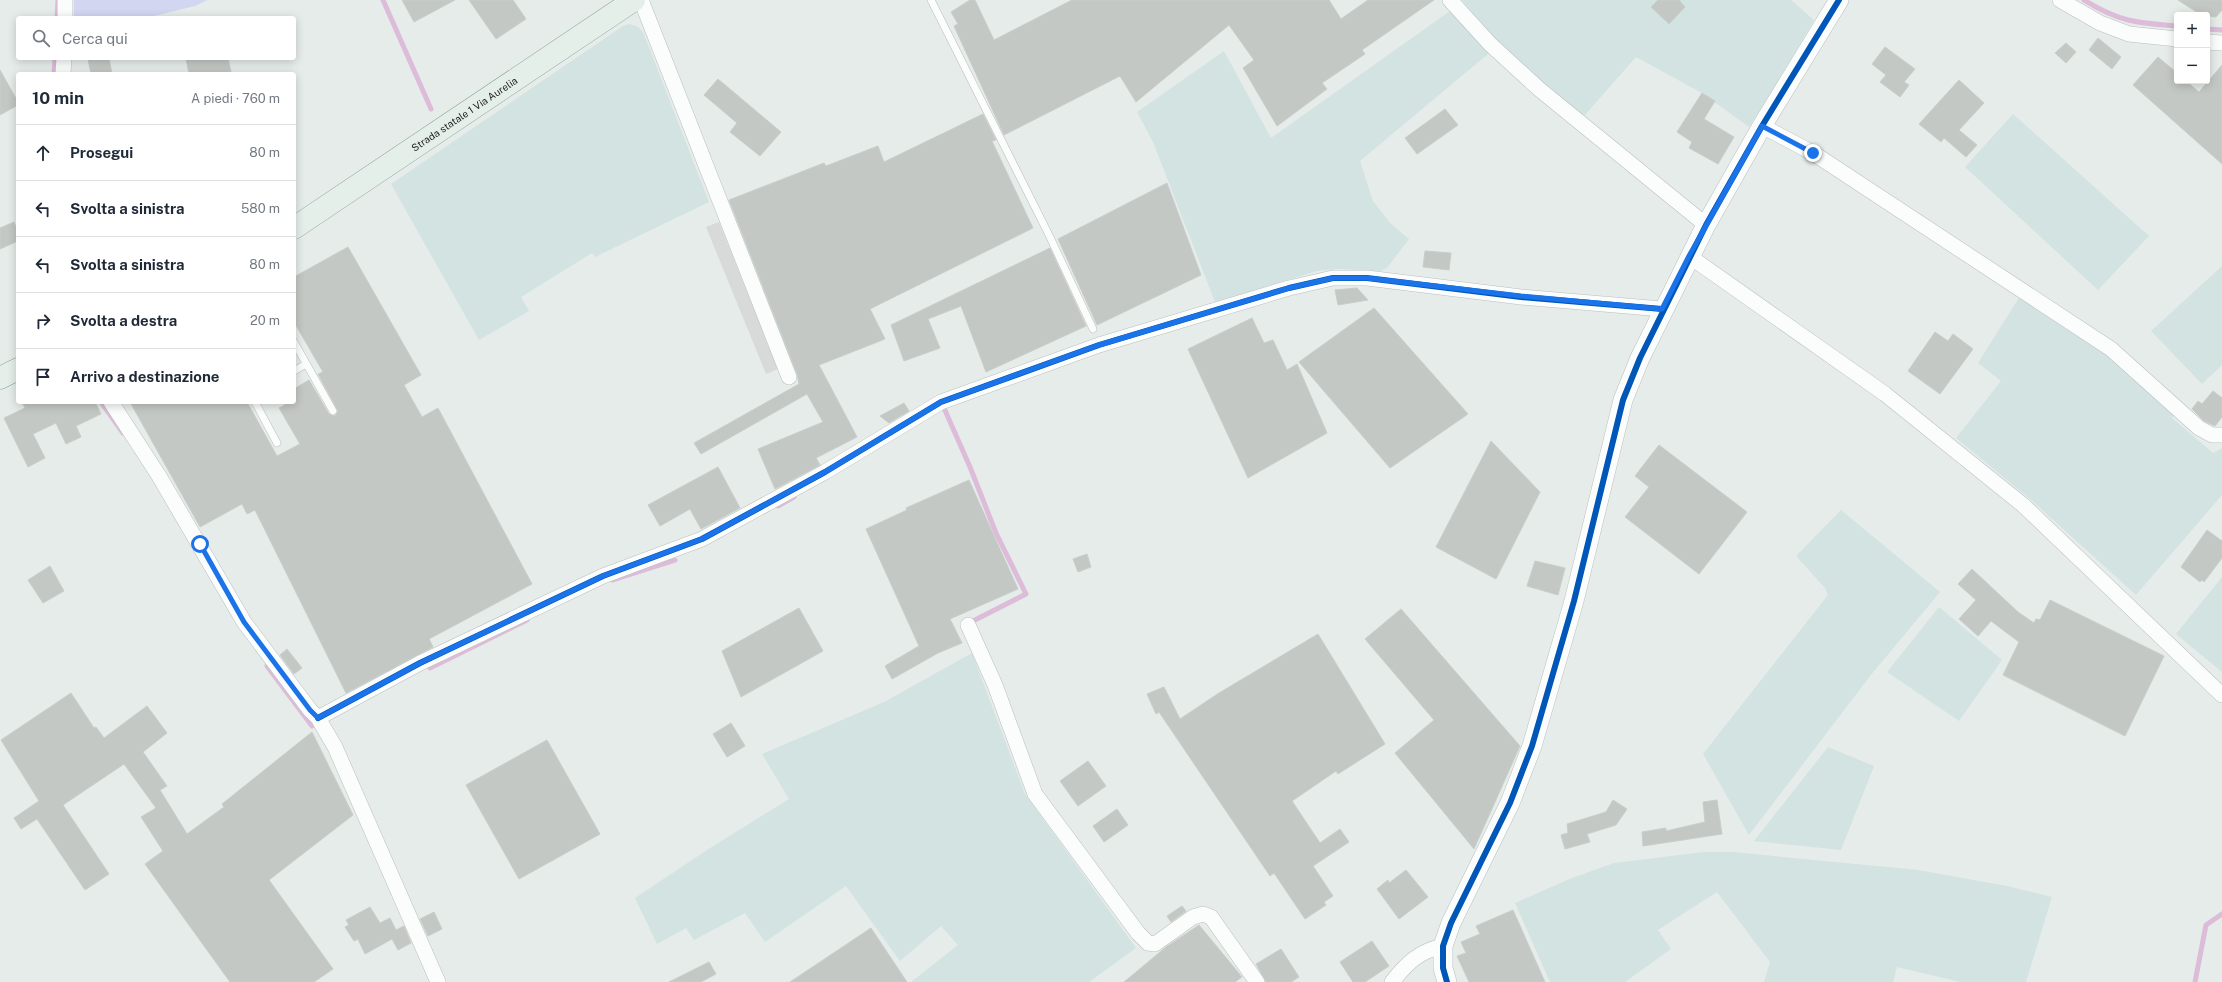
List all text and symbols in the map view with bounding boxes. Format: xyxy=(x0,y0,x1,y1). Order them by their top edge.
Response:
map controls xyxy=(2174,12,2210,84)
button: + xyxy=(2174,12,2210,48)
search box xyxy=(16,16,296,60)
icon: search xyxy=(30,27,52,49)
text: Cerca qui xyxy=(62,30,128,47)
button: − xyxy=(2174,48,2210,84)
street label: Strada statale 1 Via Aurelia xyxy=(409,74,519,154)
text: 10 min xyxy=(32,88,84,108)
text: A piedi · 760 m xyxy=(191,91,280,106)
icon: ahead xyxy=(32,142,54,164)
text: Prosegui xyxy=(70,144,133,161)
route end xyxy=(1804,144,1822,162)
text: 80 m xyxy=(249,145,280,160)
icon: left xyxy=(32,198,54,220)
text: Svolta a sinistra xyxy=(70,200,184,217)
text: 580 m xyxy=(241,201,280,216)
icon: left xyxy=(32,254,54,276)
text: Svolta a sinistra xyxy=(70,256,184,273)
text: 80 m xyxy=(249,257,280,272)
icon: right xyxy=(32,310,54,332)
text: Svolta a destra xyxy=(70,312,177,329)
text: 20 m xyxy=(250,313,280,328)
icon: arrive xyxy=(32,366,54,388)
text: Arrivo a destinazione xyxy=(70,368,219,385)
route start xyxy=(191,535,209,553)

